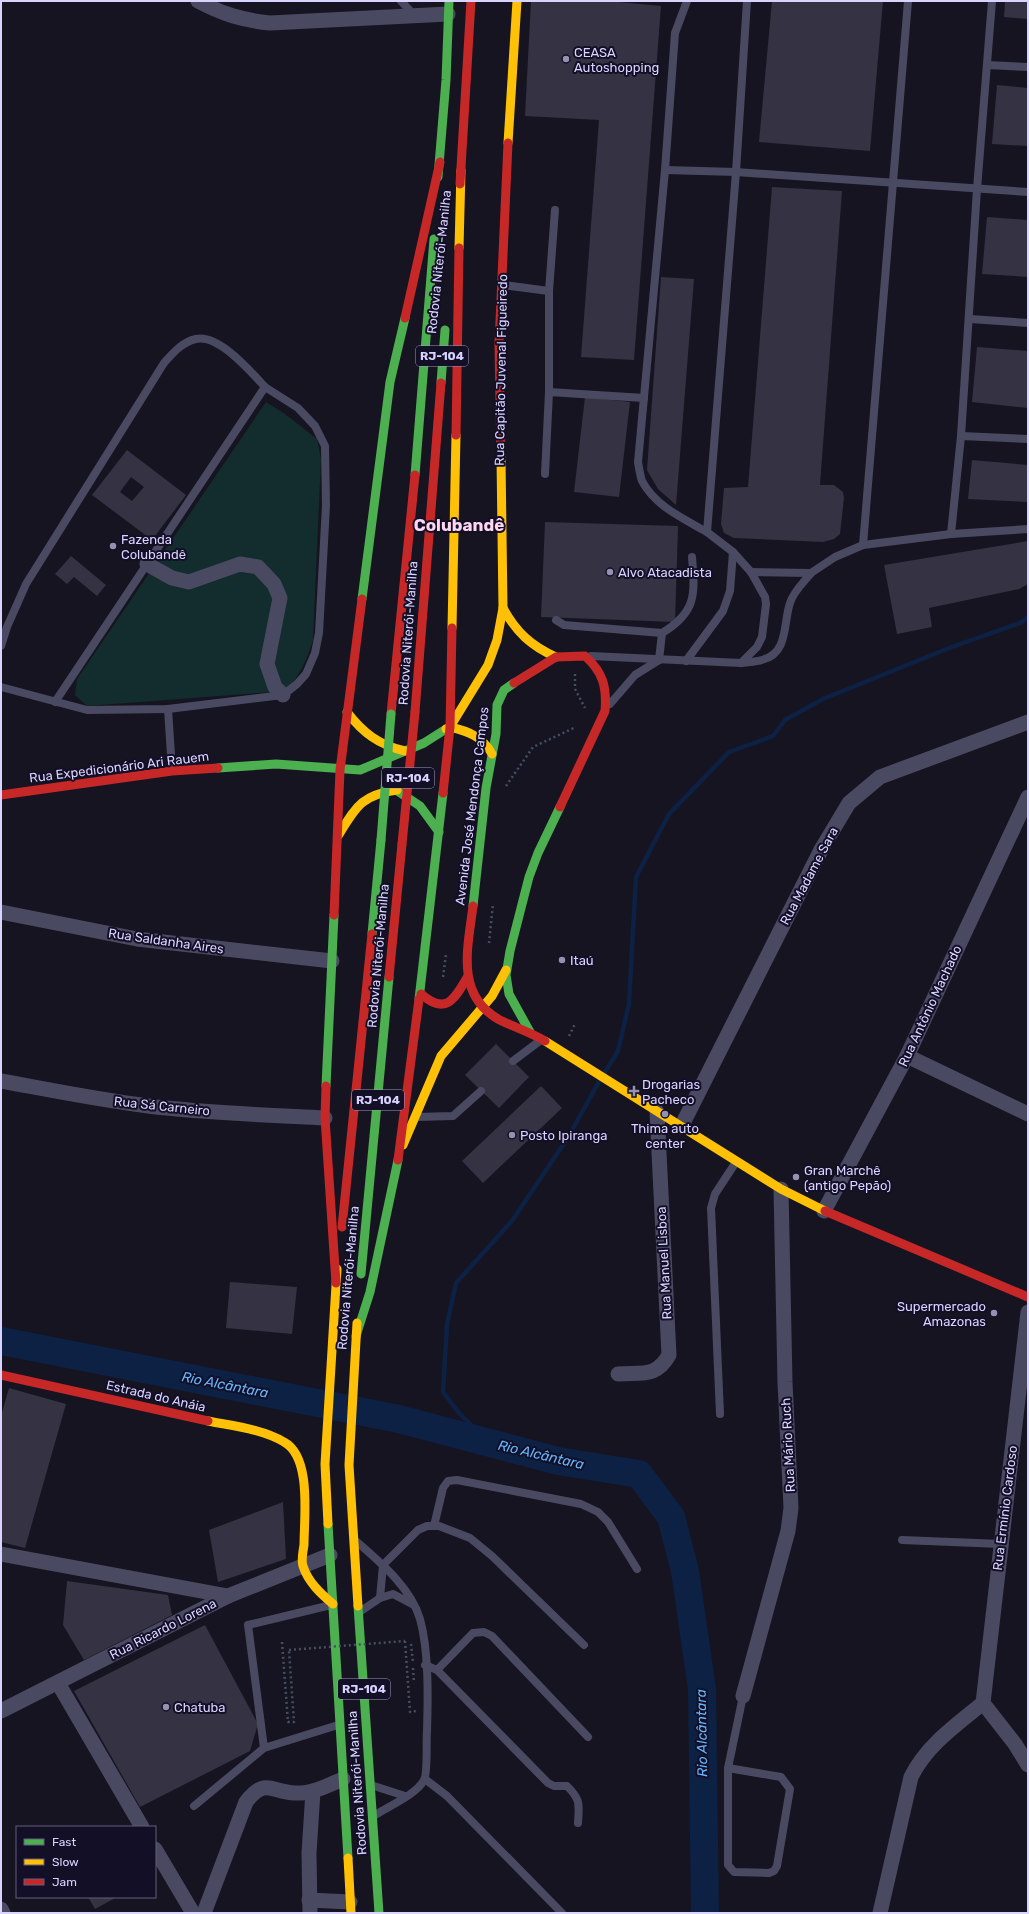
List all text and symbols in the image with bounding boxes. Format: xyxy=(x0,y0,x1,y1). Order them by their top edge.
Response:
place label: CEASA Autoshopping xyxy=(574,45,659,76)
marker: CEASA Autoshopping xyxy=(561,54,571,64)
street label: Rodovia Niterói-Manilha xyxy=(424,189,454,335)
street label: Rua Capitão Juvenal Figueiredo xyxy=(492,274,511,466)
road number: RJ-104 xyxy=(416,346,468,366)
district label: Colubandê xyxy=(414,515,504,535)
place label: Fazenda Colubandê xyxy=(121,532,186,562)
marker: Fazenda Colubandê xyxy=(108,541,118,551)
street label: Rodovia Niterói-Manilha xyxy=(395,560,421,706)
place label: Alvo Atacadista xyxy=(618,565,712,580)
marker: Alvo Atacadista xyxy=(605,567,615,577)
street label: Avenida José Mendonça Campos xyxy=(452,706,492,906)
street label: Rua Expedicionário Ari Rauem xyxy=(28,749,210,785)
road number: RJ-104 xyxy=(382,768,434,788)
street label: Rua Madame Sara xyxy=(777,825,841,927)
street label: Rodovia Niterói-Manilha xyxy=(364,883,392,1029)
street label: Rua Saldanha Aires xyxy=(107,925,225,957)
street label: Rua Antônio Machado xyxy=(895,943,965,1069)
place label: Itaú xyxy=(570,953,594,968)
marker: Itaú xyxy=(557,955,567,965)
place label: Drogarias Pacheco xyxy=(642,1077,700,1107)
marker: Drogarias Pacheco xyxy=(629,1086,639,1096)
road number: RJ-104 xyxy=(352,1090,404,1110)
street label: Rua Sá Carneiro xyxy=(113,1093,211,1119)
marker: Thima auto center xyxy=(660,1109,670,1119)
place label: Thima auto center xyxy=(631,1121,699,1151)
place label: Posto Ipiranga xyxy=(520,1128,607,1144)
marker: Posto Ipiranga xyxy=(507,1130,517,1140)
place label: Gran Marchê (antigo Pepão) xyxy=(804,1163,891,1194)
marker: Gran Marchê (antigo Pepão) xyxy=(791,1172,801,1182)
street label: Rodovia Niterói-Manilha xyxy=(334,1205,362,1351)
street label: Rua Manuel Lisboa xyxy=(654,1206,674,1320)
place label: Supermercado Amazonas xyxy=(897,1299,986,1329)
marker: Supermercado Amazonas xyxy=(989,1308,999,1318)
water label: Rio Alcântara xyxy=(180,1368,270,1402)
street label: Estrada do Anáia xyxy=(105,1377,207,1415)
street label: Rua Mário Ruch xyxy=(778,1397,798,1493)
water label: Rio Alcântara xyxy=(496,1437,586,1473)
street label: Rua Ermínio Cardoso xyxy=(990,1445,1020,1571)
street label: Rua Ricardo Lorena xyxy=(107,1596,219,1662)
road number: RJ-104 xyxy=(338,1679,390,1699)
water label: Rio Alcântara xyxy=(693,1689,711,1777)
place label: Chatuba xyxy=(174,1700,226,1715)
marker: Chatuba xyxy=(161,1702,171,1712)
street label: Rodovia Niterói-Manilha xyxy=(344,1710,370,1856)
legend xyxy=(16,1826,156,1898)
text: Fast xyxy=(52,1835,76,1849)
text: Slow xyxy=(52,1855,79,1869)
text: Jam xyxy=(52,1875,77,1889)

